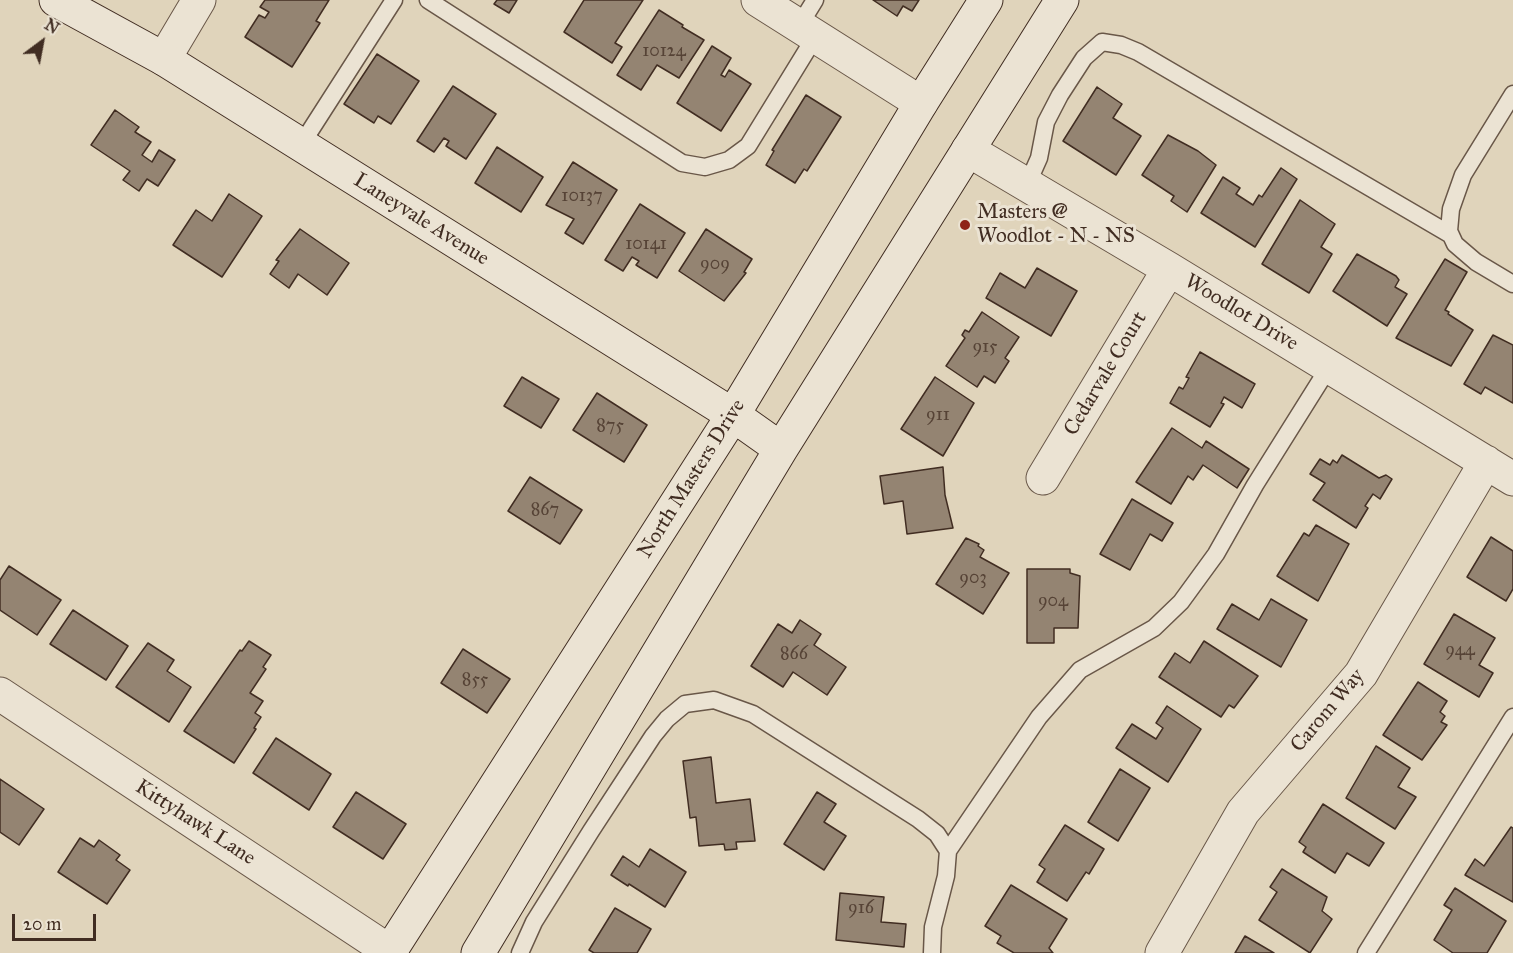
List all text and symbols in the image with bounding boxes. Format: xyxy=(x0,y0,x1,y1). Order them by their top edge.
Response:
north arrow xyxy=(12,12,72,72)
text: N xyxy=(41,15,63,38)
house number: 10124 xyxy=(642,41,686,63)
street label: Laneyvale Avenue xyxy=(349,168,493,272)
house number: 10137 xyxy=(561,186,603,208)
place label: Masters @ Woodlot - N - NS xyxy=(977,200,1135,250)
marker: Masters @ Woodlot - N - NS xyxy=(958,218,972,232)
house number: 10141 xyxy=(625,234,667,256)
house number: 909 xyxy=(700,254,730,276)
street label: Woodlot Drive xyxy=(1180,269,1302,357)
street label: Cedarvale Court xyxy=(1059,308,1153,440)
house number: 915 xyxy=(973,337,997,359)
street label: North Masters Drive xyxy=(633,395,751,563)
house number: 911 xyxy=(926,405,950,427)
house number: 875 xyxy=(596,416,624,438)
house number: 867 xyxy=(531,500,559,522)
house number: 903 xyxy=(959,568,987,590)
house number: 904 xyxy=(1038,591,1068,613)
house number: 944 xyxy=(1445,640,1475,662)
house number: 866 xyxy=(780,644,808,666)
street label: Carom Way xyxy=(1286,664,1370,758)
house number: 855 xyxy=(462,670,488,692)
street label: Kittyhawk Lane xyxy=(130,775,260,871)
house number: 916 xyxy=(848,898,874,920)
scale bar xyxy=(15,902,99,940)
text: 20 m xyxy=(23,913,61,935)

